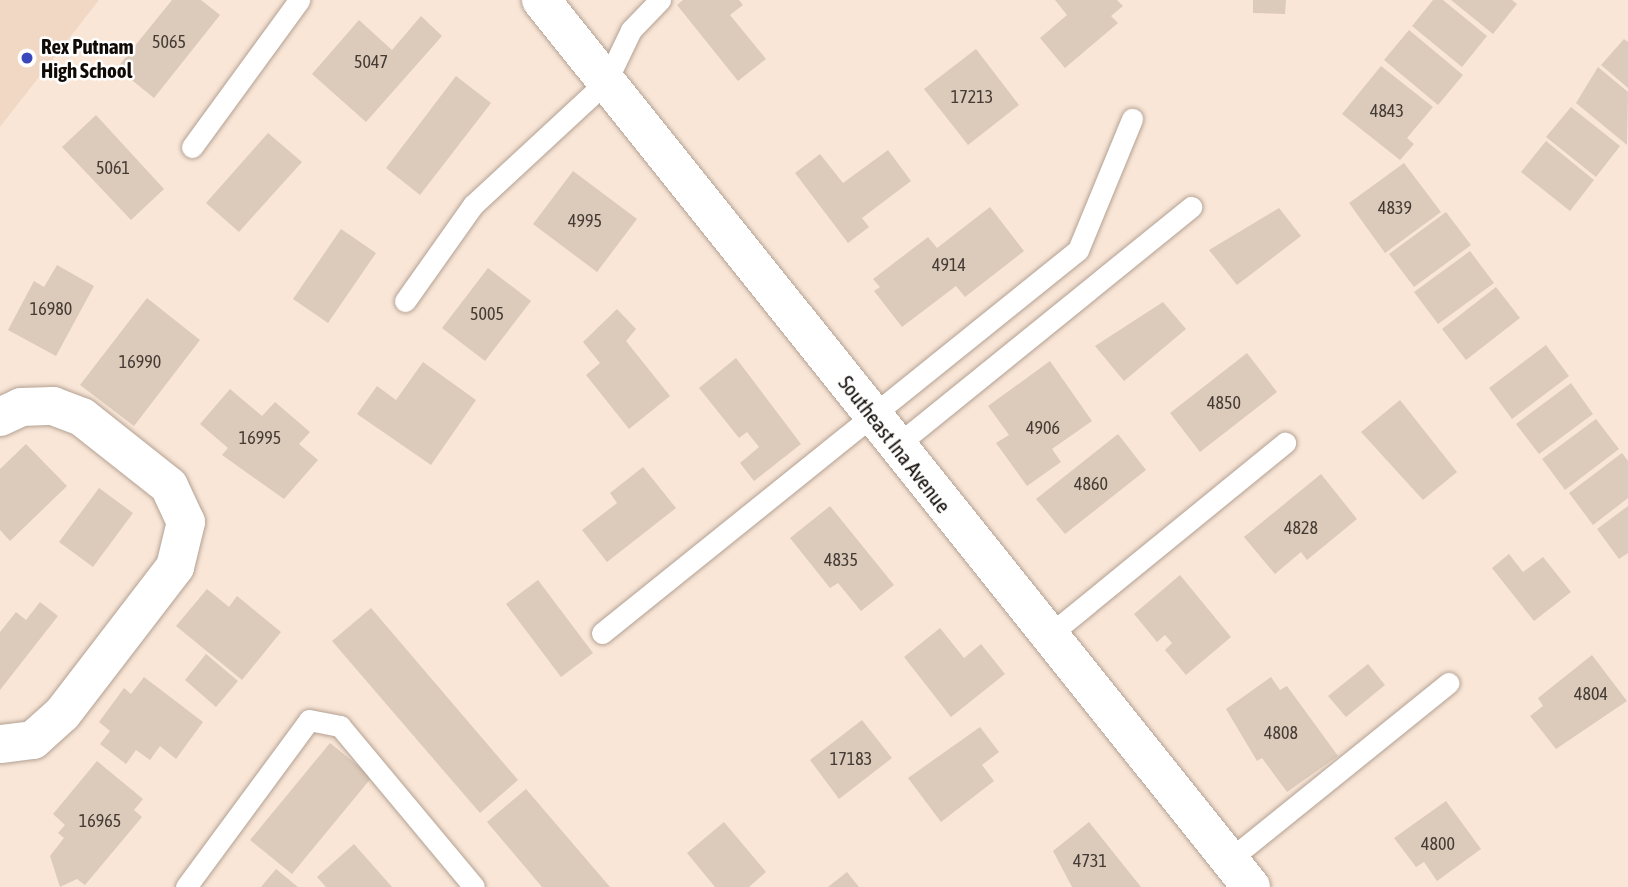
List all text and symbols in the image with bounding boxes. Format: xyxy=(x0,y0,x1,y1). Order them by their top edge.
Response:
house number: 5065 xyxy=(152,31,186,53)
place label: Rex Putnam High School xyxy=(41,33,134,83)
marker: Rex Putnam High School xyxy=(19,50,35,66)
house number: 5047 xyxy=(354,51,388,73)
house number: 17213 xyxy=(951,86,993,108)
house number: 4843 xyxy=(1370,100,1404,122)
house number: 5061 xyxy=(96,157,130,179)
house number: 4839 xyxy=(1378,197,1412,219)
house number: 4995 xyxy=(568,210,602,232)
house number: 4914 xyxy=(932,254,966,276)
house number: 16980 xyxy=(30,298,72,320)
house number: 5005 xyxy=(470,303,504,325)
house number: 16990 xyxy=(119,351,161,373)
street label: Southeast Ina Avenue xyxy=(834,370,956,518)
house number: 4850 xyxy=(1207,392,1241,414)
house number: 4906 xyxy=(1026,417,1060,439)
house number: 16995 xyxy=(239,427,281,449)
house number: 4860 xyxy=(1074,473,1108,495)
house number: 4828 xyxy=(1284,517,1318,539)
house number: 4835 xyxy=(824,549,858,571)
house number: 4804 xyxy=(1574,683,1608,705)
house number: 4808 xyxy=(1264,722,1298,744)
house number: 17183 xyxy=(830,748,872,770)
house number: 16965 xyxy=(79,810,121,832)
house number: 4800 xyxy=(1421,833,1455,855)
house number: 4731 xyxy=(1073,850,1107,872)

